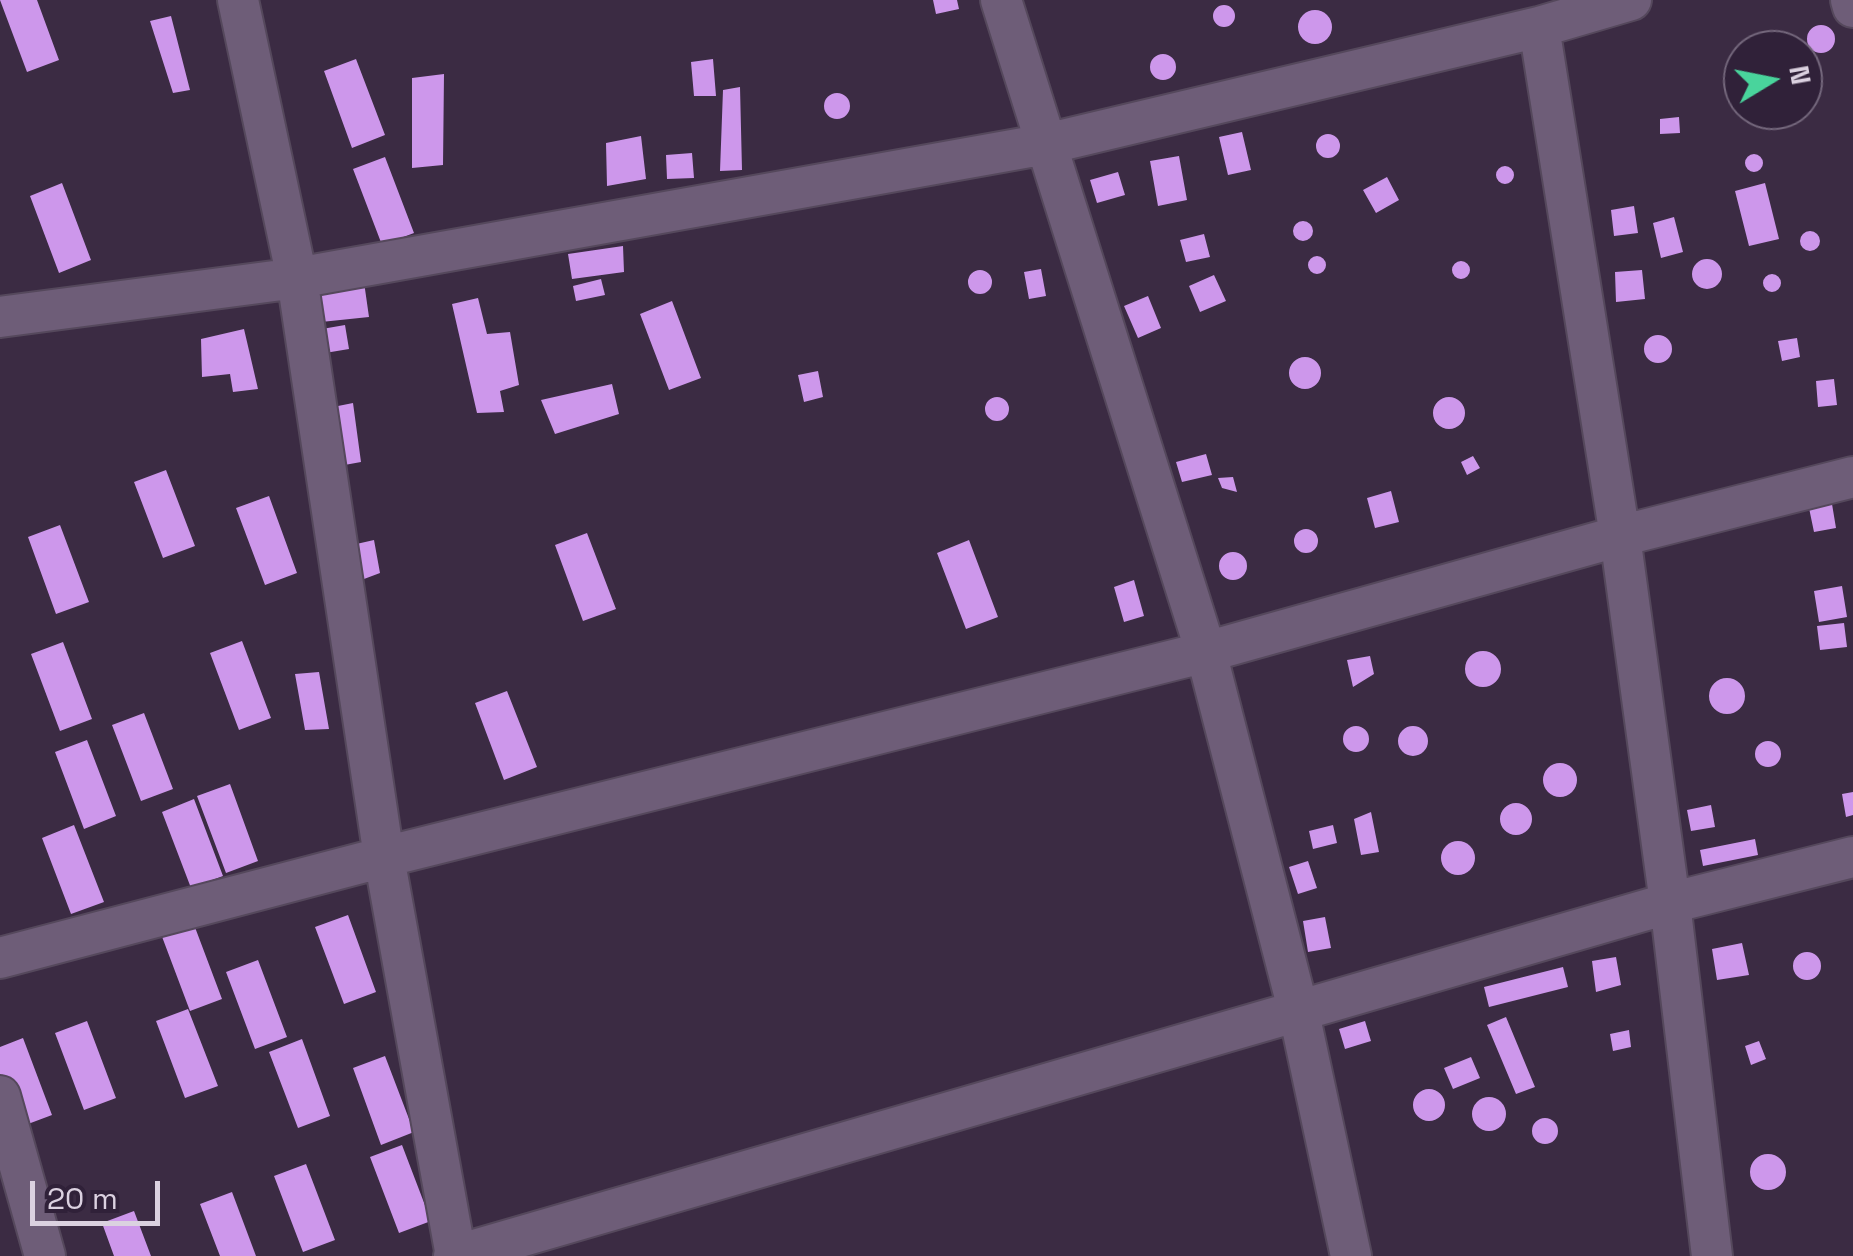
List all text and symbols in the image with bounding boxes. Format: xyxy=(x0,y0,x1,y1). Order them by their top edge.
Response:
north arrow xyxy=(1723,30,1823,130)
text: N xyxy=(1781,63,1820,87)
scale bar xyxy=(35,1161,165,1223)
text: 20 m xyxy=(47,1179,118,1218)

